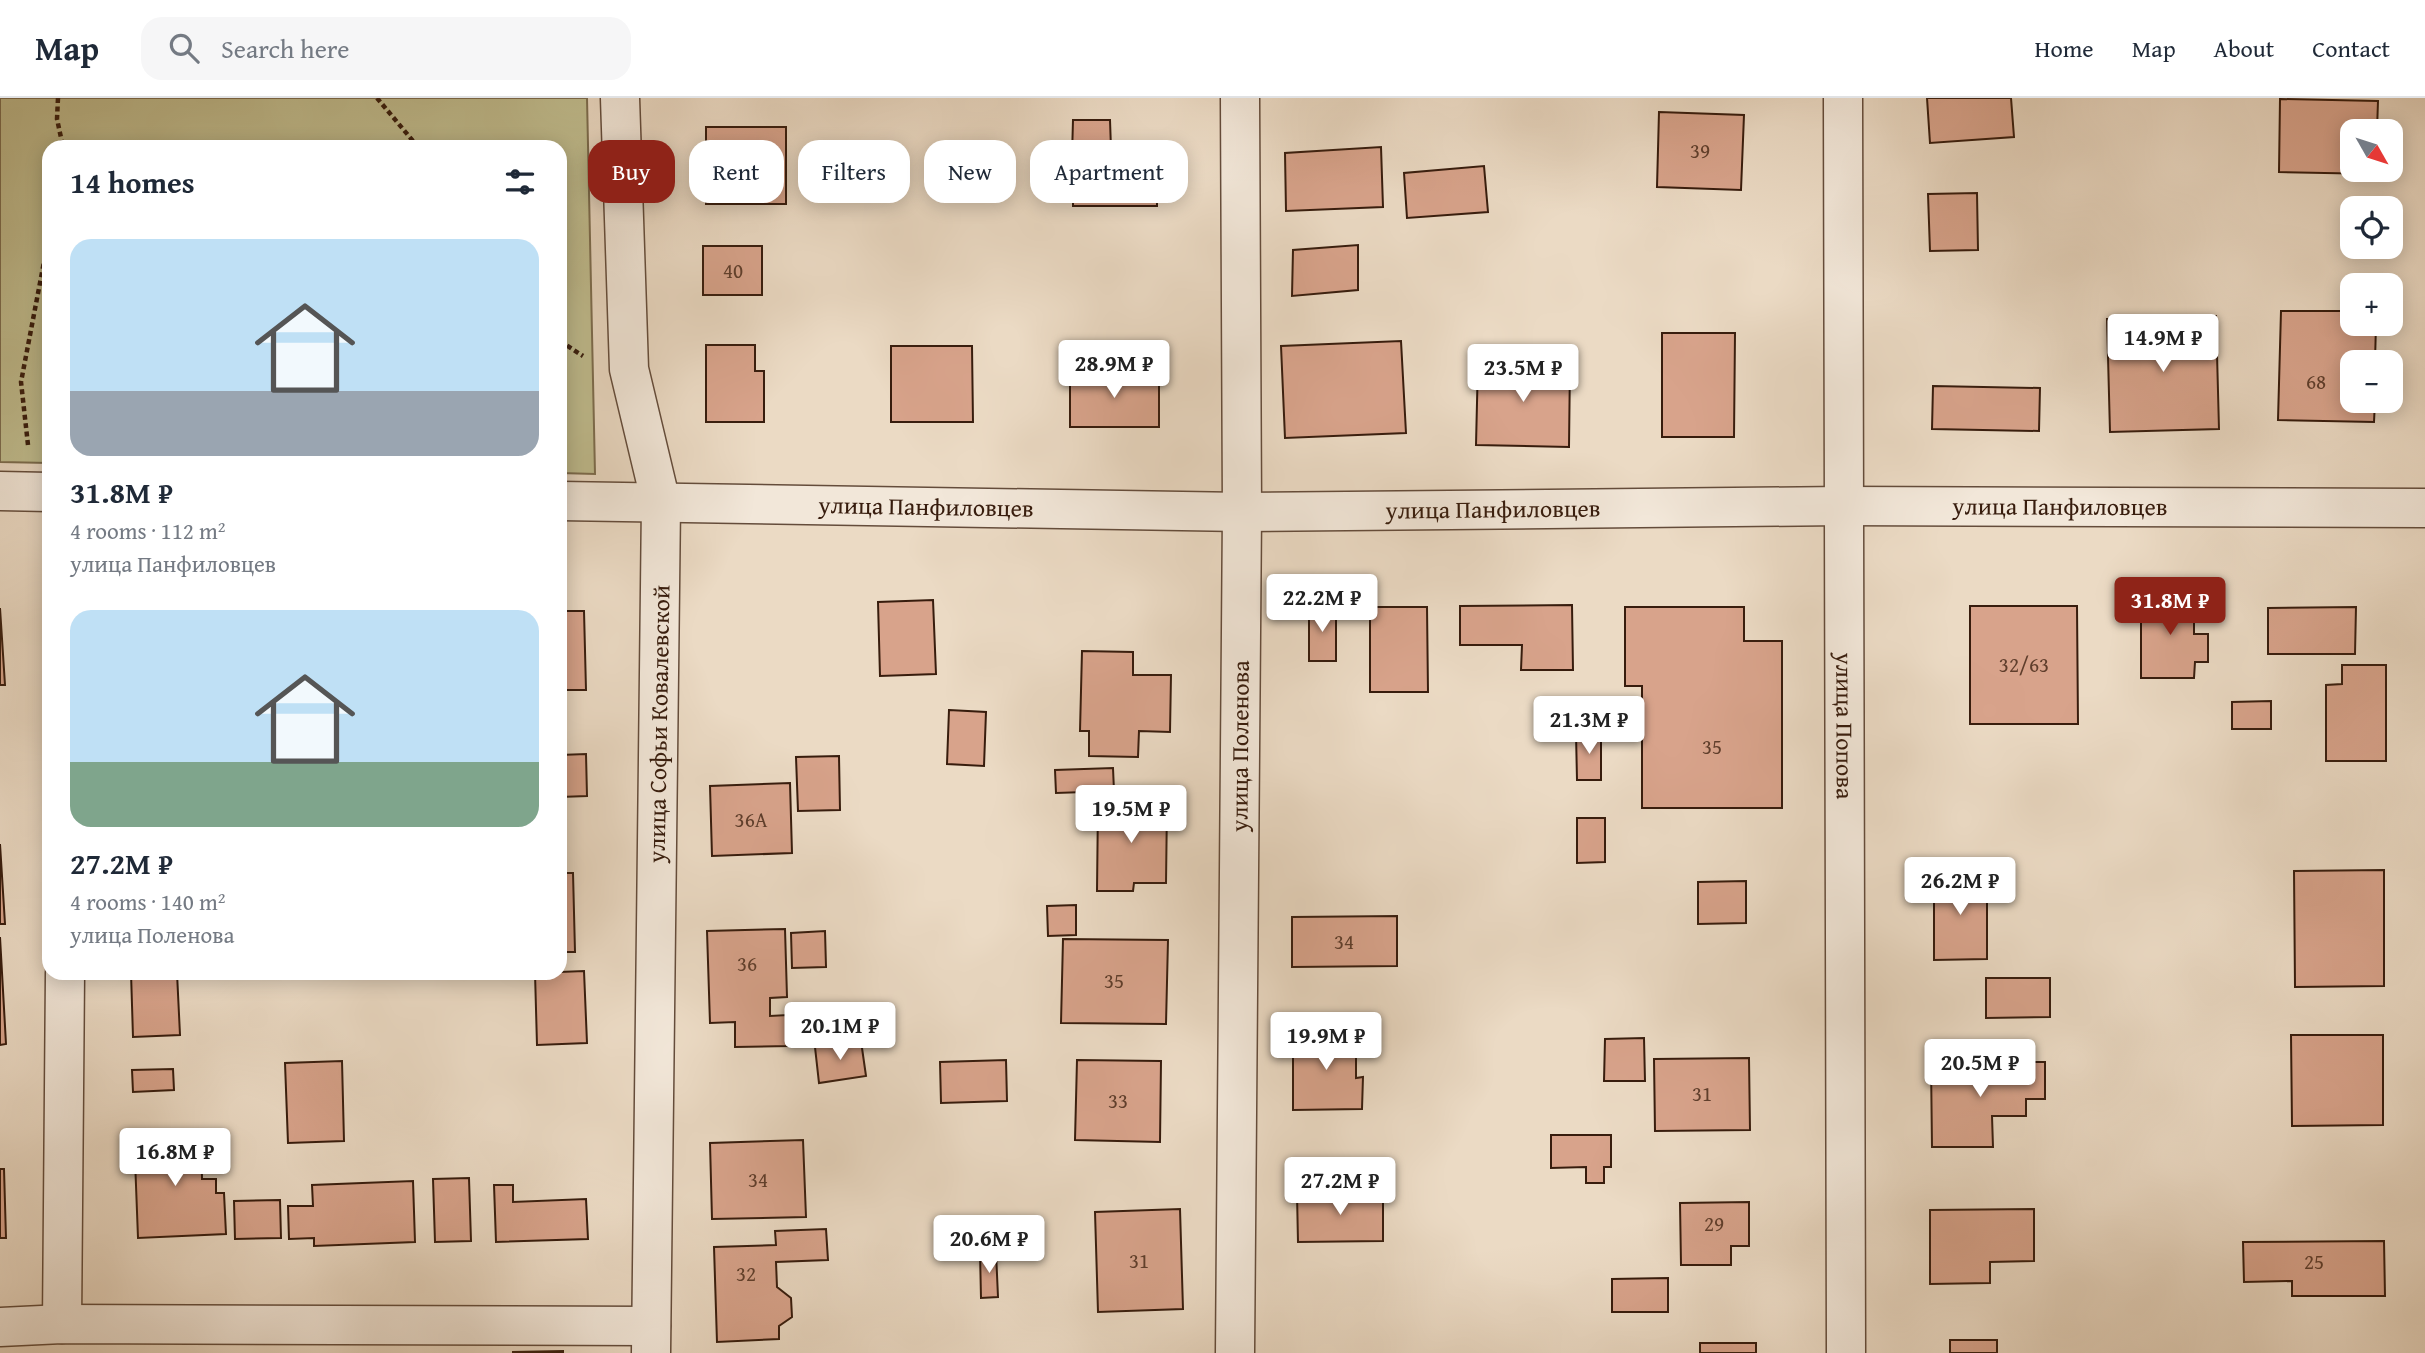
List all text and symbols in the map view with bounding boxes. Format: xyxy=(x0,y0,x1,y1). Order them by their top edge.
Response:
search box xyxy=(141,17,631,80)
text: Map xyxy=(35,24,99,72)
icon: search xyxy=(165,29,203,67)
text: Search here xyxy=(221,29,349,68)
text: Home xyxy=(2035,31,2094,66)
text: Map xyxy=(2132,31,2176,66)
text: About xyxy=(2214,31,2274,66)
text: Contact xyxy=(2312,31,2390,66)
north arrow xyxy=(2340,119,2403,182)
map controls xyxy=(2340,119,2403,413)
house number: 39 xyxy=(1690,135,1710,166)
chip: Buy xyxy=(588,140,675,203)
chip: Rent xyxy=(689,140,784,203)
chip: Filters xyxy=(798,140,910,203)
chip: New xyxy=(924,140,1016,203)
chip: Apartment xyxy=(1030,140,1188,203)
text: 14 homes xyxy=(70,160,195,204)
icon: filters xyxy=(501,163,539,201)
button: locate xyxy=(2340,196,2403,259)
house number: 40 xyxy=(723,255,743,286)
button: + xyxy=(2340,273,2403,336)
icon: home xyxy=(242,285,368,411)
pin: 14.9M ₽ xyxy=(2098,314,2228,374)
text: 14.9M ₽ xyxy=(2123,320,2203,353)
pin: 28.9M ₽ xyxy=(1049,341,1179,400)
pin: 23.5M ₽ xyxy=(1458,344,1588,404)
text: 28.9M ₽ xyxy=(1074,346,1154,379)
text: 23.5M ₽ xyxy=(1483,350,1563,383)
button: − xyxy=(2340,350,2403,413)
house number: 68 xyxy=(2306,366,2326,397)
text: 31.8M ₽ xyxy=(70,470,173,514)
street label: улица Панфиловцев xyxy=(817,487,1034,526)
street label: улица Панфиловцев xyxy=(1951,488,2168,524)
street label: улица Панфиловцев xyxy=(1384,490,1601,528)
text: 4 rooms · 112 m² xyxy=(70,514,225,547)
text: улица Панфиловцев xyxy=(70,547,276,580)
pin: 22.2M ₽ xyxy=(1257,574,1387,634)
pin: 31.8M ₽ xyxy=(2105,578,2235,637)
text: 22.2M ₽ xyxy=(1282,580,1362,613)
text: 31.8M ₽ xyxy=(2130,583,2210,616)
street label: улица Софьи Ковалевской xyxy=(639,585,678,864)
house number: 32/63 xyxy=(1999,649,2049,680)
street label: улица Попова xyxy=(1827,652,1863,800)
icon: home xyxy=(242,656,368,782)
street label: улица Поленова xyxy=(1221,659,1258,833)
pin: 21.3M ₽ xyxy=(1524,696,1654,756)
text: 21.3M ₽ xyxy=(1549,702,1629,735)
house number: 35 xyxy=(1702,731,1722,762)
pin: 19.5M ₽ xyxy=(1066,786,1196,845)
text: 19.5M ₽ xyxy=(1091,791,1171,824)
house number: 36А xyxy=(735,804,768,835)
text: 27.2M ₽ xyxy=(70,841,173,885)
pin: 26.2M ₽ xyxy=(1895,858,2025,917)
text: 26.2M ₽ xyxy=(1920,863,2000,896)
text: 4 rooms · 140 m² xyxy=(70,885,225,918)
text: улица Поленова xyxy=(70,918,234,951)
house number: 34 xyxy=(1334,926,1354,957)
house number: 36 xyxy=(737,948,757,979)
house number: 35 xyxy=(1104,965,1124,996)
pin: 20.1M ₽ xyxy=(775,1002,905,1062)
text: 20.1M ₽ xyxy=(800,1008,880,1041)
pin: 19.9M ₽ xyxy=(1261,1012,1391,1072)
text: 19.9M ₽ xyxy=(1286,1018,1366,1051)
pin: 20.5M ₽ xyxy=(1915,1040,2045,1099)
text: 20.5M ₽ xyxy=(1940,1045,2020,1078)
house number: 31 xyxy=(1692,1078,1712,1109)
house number: 33 xyxy=(1108,1085,1128,1116)
pin: 16.8M ₽ xyxy=(110,1128,240,1188)
text: 16.8M ₽ xyxy=(135,1134,215,1167)
pin: 27.2M ₽ xyxy=(1275,1158,1405,1217)
text: 27.2M ₽ xyxy=(1300,1163,1380,1196)
house number: 34 xyxy=(748,1164,768,1195)
house number: 29 xyxy=(1704,1208,1724,1239)
pin: 20.6M ₽ xyxy=(924,1216,1054,1275)
text: 20.6M ₽ xyxy=(949,1221,1029,1254)
house number: 31 xyxy=(1129,1245,1149,1276)
house number: 25 xyxy=(2304,1246,2324,1277)
house number: 32 xyxy=(736,1258,756,1289)

